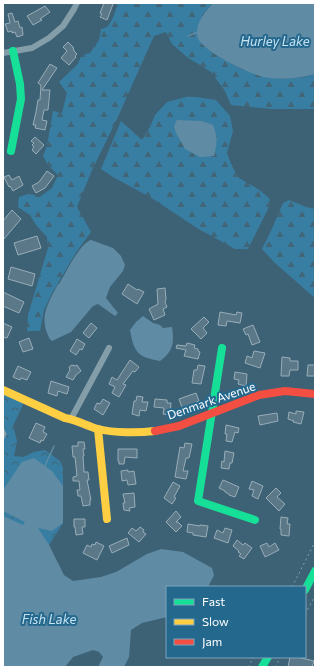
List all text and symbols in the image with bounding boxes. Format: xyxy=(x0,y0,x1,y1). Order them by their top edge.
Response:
water label: Hurley Lake xyxy=(240,33,310,49)
street label: Denmark Avenue xyxy=(165,378,257,422)
legend xyxy=(166,586,306,658)
text: Fast xyxy=(202,594,225,608)
water label: Fish Lake xyxy=(22,611,76,627)
text: Slow xyxy=(202,614,229,628)
text: Jam xyxy=(202,634,222,649)

